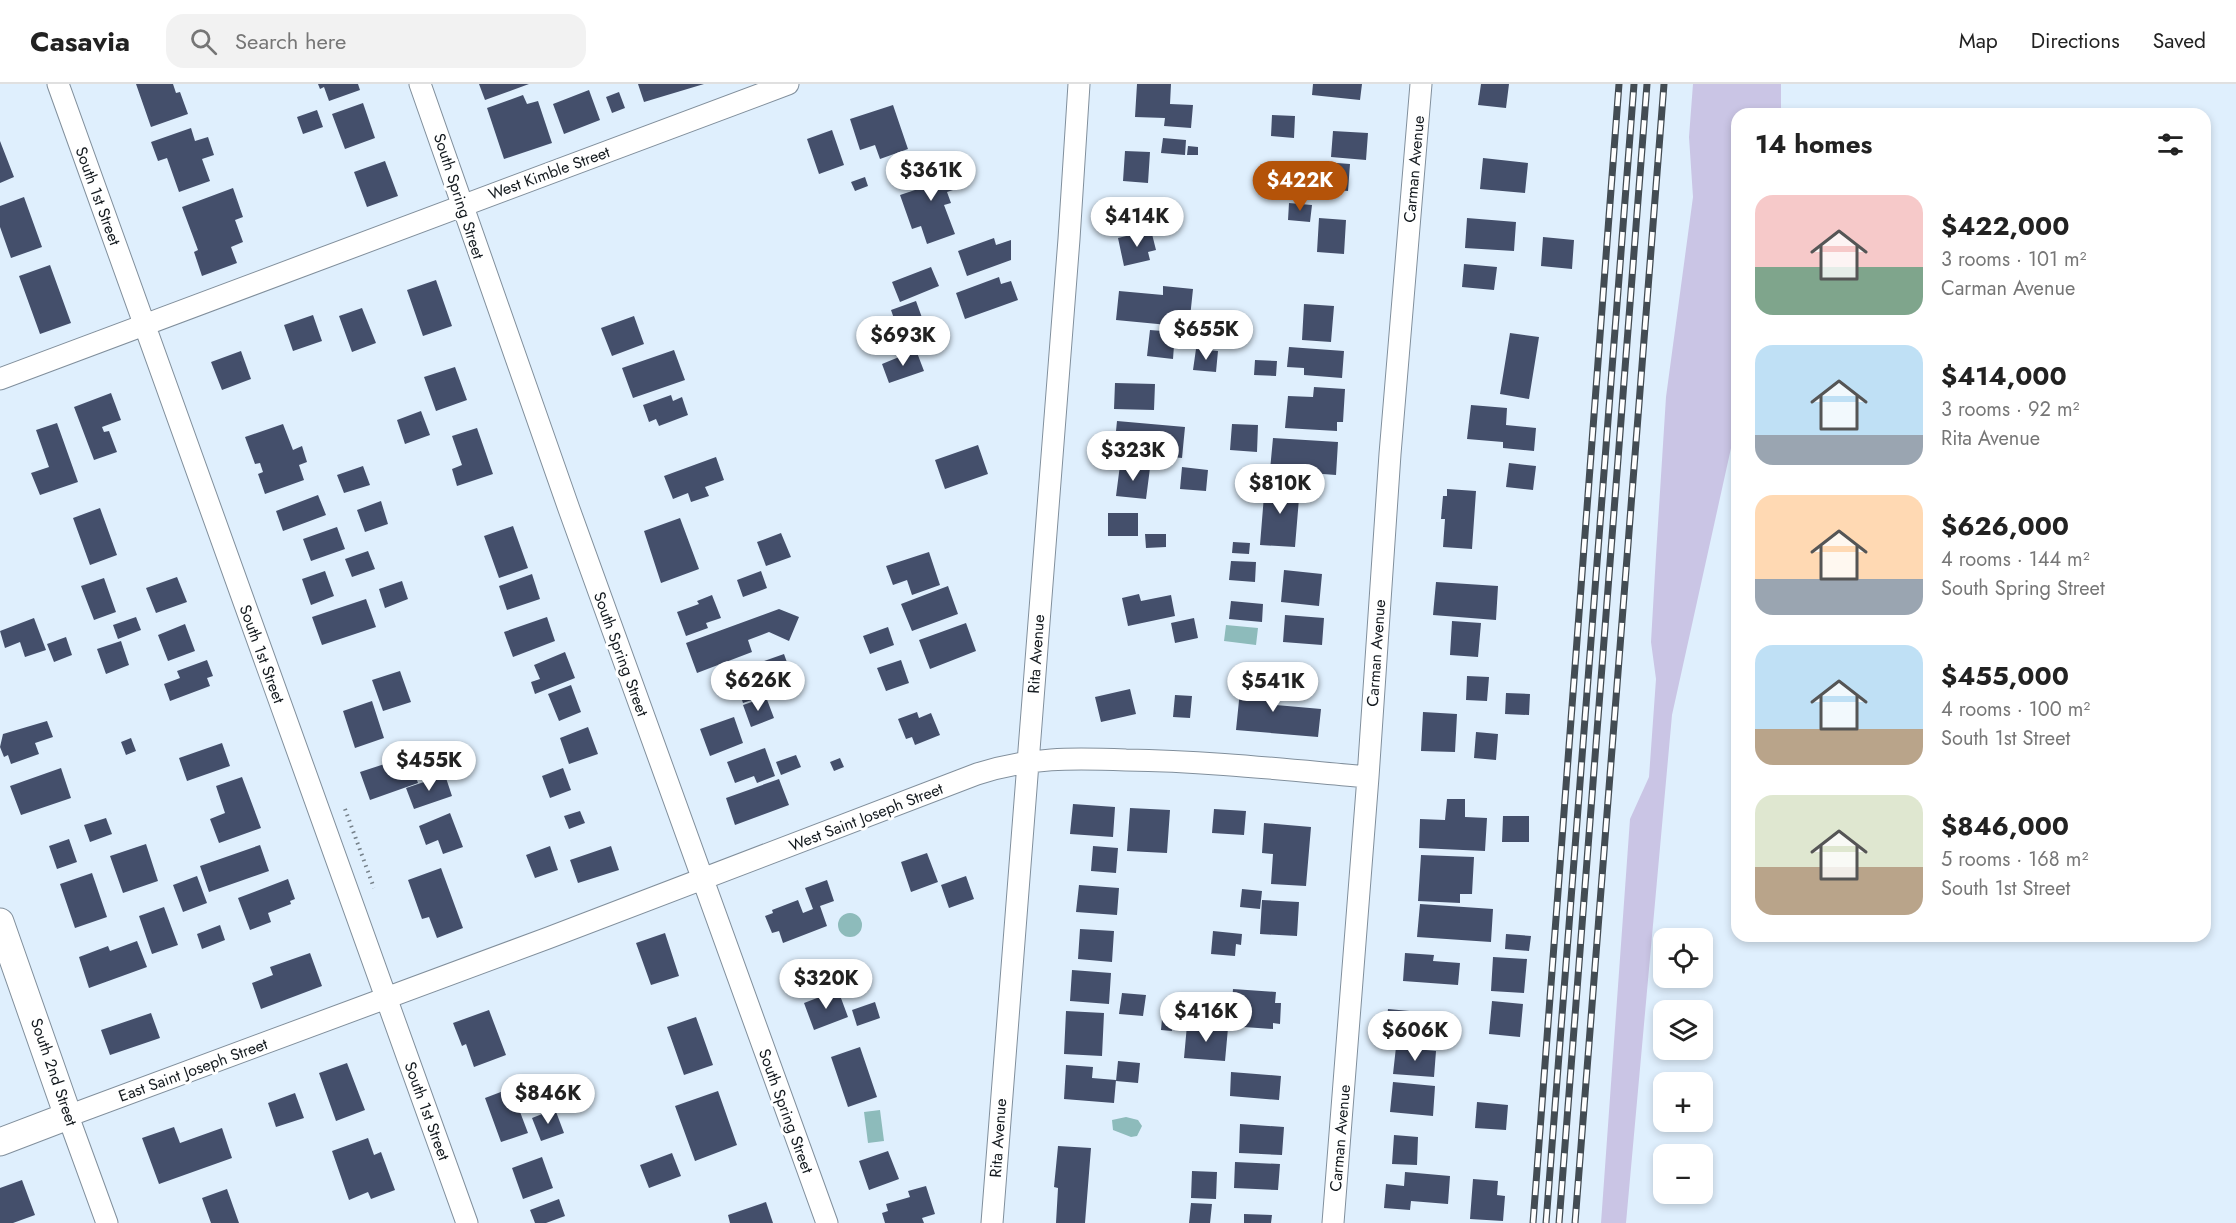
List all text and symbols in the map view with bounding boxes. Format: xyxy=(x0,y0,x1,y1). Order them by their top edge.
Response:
search box xyxy=(166,14,586,68)
text: Casavia xyxy=(30,21,130,62)
icon: search xyxy=(187,25,220,58)
text: Search here xyxy=(235,25,346,57)
text: Map xyxy=(1959,26,1998,56)
text: Directions xyxy=(2031,26,2120,56)
text: Saved xyxy=(2153,26,2206,56)
street label: Carman Avenue xyxy=(1398,115,1430,223)
text: 14 homes xyxy=(1755,125,1872,163)
icon: filters xyxy=(2154,128,2187,161)
street label: South Spring Street xyxy=(428,130,490,262)
street label: West Kimble Street xyxy=(485,140,613,206)
street label: South 1st Street xyxy=(70,143,127,249)
pin: $361K xyxy=(889,151,973,202)
text: $361K xyxy=(900,156,962,185)
pin: $422K xyxy=(1258,161,1342,212)
text: $422K xyxy=(1267,166,1333,195)
pin: $414K xyxy=(1095,197,1179,248)
text: $414K xyxy=(1105,202,1169,231)
text: $422,000 xyxy=(1941,207,2070,245)
icon: home xyxy=(1803,219,1875,291)
text: 3 rooms · 101 m² xyxy=(1941,245,2087,274)
text: Carman Avenue xyxy=(1941,274,2075,303)
pin: $655K xyxy=(1164,310,1248,361)
text: $655K xyxy=(1173,315,1239,344)
pin: $693K xyxy=(861,316,945,367)
text: $693K xyxy=(870,321,936,350)
text: $414,000 xyxy=(1941,357,2067,395)
icon: home xyxy=(1803,369,1875,441)
text: 3 rooms · 92 m² xyxy=(1941,395,2079,424)
text: Rita Avenue xyxy=(1941,424,2040,453)
pin: $323K xyxy=(1091,431,1175,482)
text: $323K xyxy=(1101,436,1165,465)
pin: $810K xyxy=(1238,464,1322,515)
text: $810K xyxy=(1249,469,1311,498)
text: $626,000 xyxy=(1941,507,2069,545)
icon: home xyxy=(1803,519,1875,591)
text: 4 rooms · 144 m² xyxy=(1941,545,2090,574)
text: South Spring Street xyxy=(1941,574,2105,603)
street label: South Spring Street xyxy=(588,589,654,720)
street label: Carman Avenue xyxy=(1361,599,1391,707)
street label: South 1st Street xyxy=(234,601,291,707)
street label: Rita Avenue xyxy=(1022,614,1050,694)
text: $455,000 xyxy=(1941,657,2069,695)
pin: $626K xyxy=(716,661,800,712)
pin: $541K xyxy=(1231,662,1315,713)
text: $626K xyxy=(725,666,791,695)
text: $541K xyxy=(1241,667,1305,696)
icon: home xyxy=(1803,669,1875,741)
text: 4 rooms · 100 m² xyxy=(1941,695,2090,724)
text: South 1st Street xyxy=(1941,724,2070,753)
pin: $455K xyxy=(387,741,471,792)
text: $455K xyxy=(396,746,462,775)
street label: West Saint Joseph Street xyxy=(786,777,947,857)
text: $846,000 xyxy=(1941,807,2069,845)
icon: home xyxy=(1803,819,1875,891)
text: 5 rooms · 168 m² xyxy=(1941,845,2088,874)
text: South 1st Street xyxy=(1941,874,2070,903)
map controls xyxy=(1653,928,1713,1204)
button: locate xyxy=(1653,928,1713,988)
pin: $320K xyxy=(784,959,868,1010)
text: $320K xyxy=(793,964,859,993)
pin: $416K xyxy=(1164,992,1248,1043)
text: $416K xyxy=(1174,997,1238,1026)
button: layers xyxy=(1653,1000,1713,1060)
pin: $606K xyxy=(1373,1011,1457,1062)
street label: South 2nd Street xyxy=(25,1015,83,1129)
text: $606K xyxy=(1382,1016,1448,1045)
street label: East Saint Joseph Street xyxy=(115,1032,271,1108)
street label: South Spring Street xyxy=(753,1046,819,1177)
street label: South 1st Street xyxy=(399,1058,456,1164)
button: + xyxy=(1653,1072,1713,1132)
pin: $846K xyxy=(506,1074,590,1125)
text: $846K xyxy=(515,1079,581,1108)
street label: Carman Avenue xyxy=(1324,1084,1356,1192)
street label: Rita Avenue xyxy=(984,1098,1012,1178)
button: − xyxy=(1653,1144,1713,1204)

